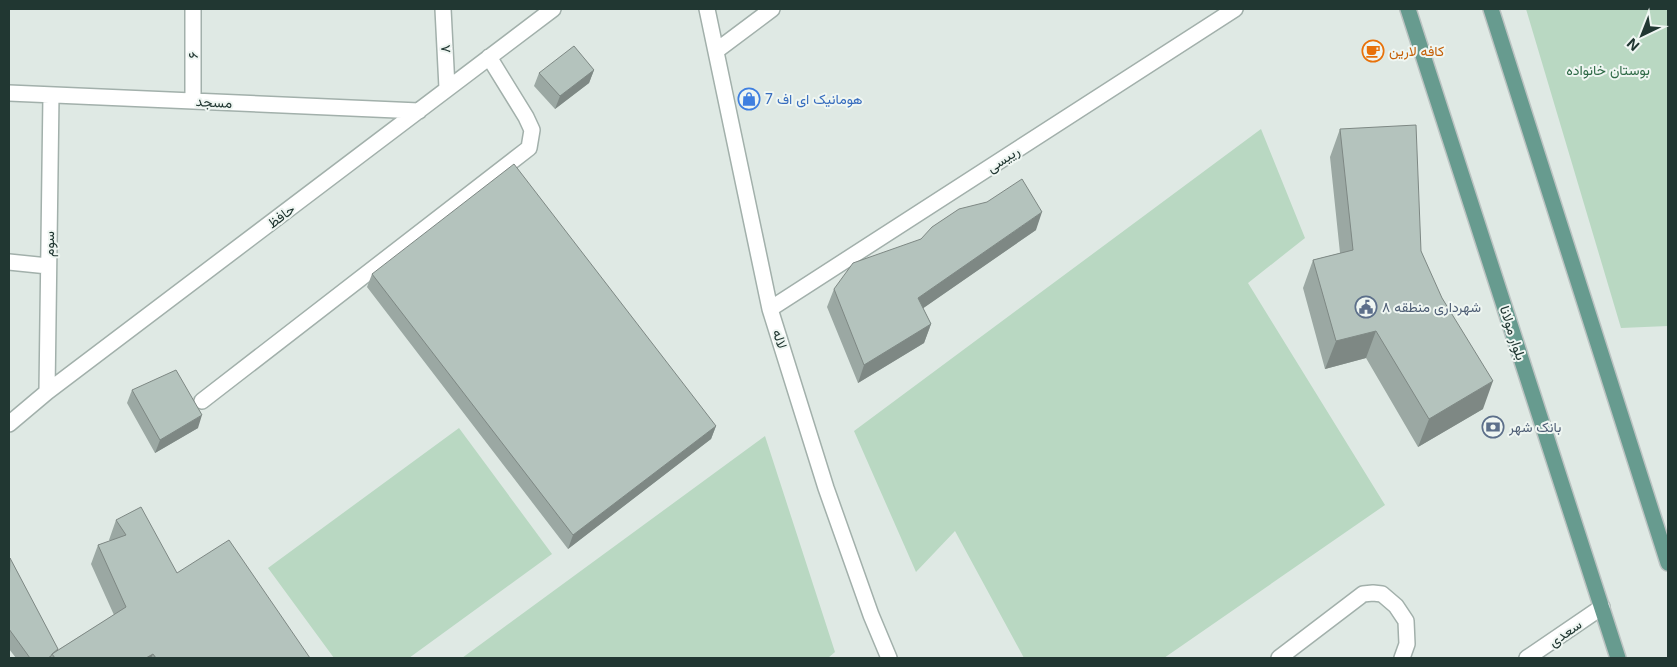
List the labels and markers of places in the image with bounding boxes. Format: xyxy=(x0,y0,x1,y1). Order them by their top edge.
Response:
cafe icon: کافه لارین xyxy=(1361,39,1385,63)
place label: کافه لارین xyxy=(1389,42,1444,60)
shop icon: هومانیک ای اف 7 xyxy=(737,87,761,111)
place label: هومانیک ای اف 7 xyxy=(765,90,863,108)
public building icon: شهرداری منطقه ۸ xyxy=(1354,295,1378,319)
place label: شهرداری منطقه ۸ xyxy=(1382,298,1481,316)
bank icon: بانک شهر xyxy=(1481,415,1505,439)
place label: بانک شهر xyxy=(1508,418,1561,436)

